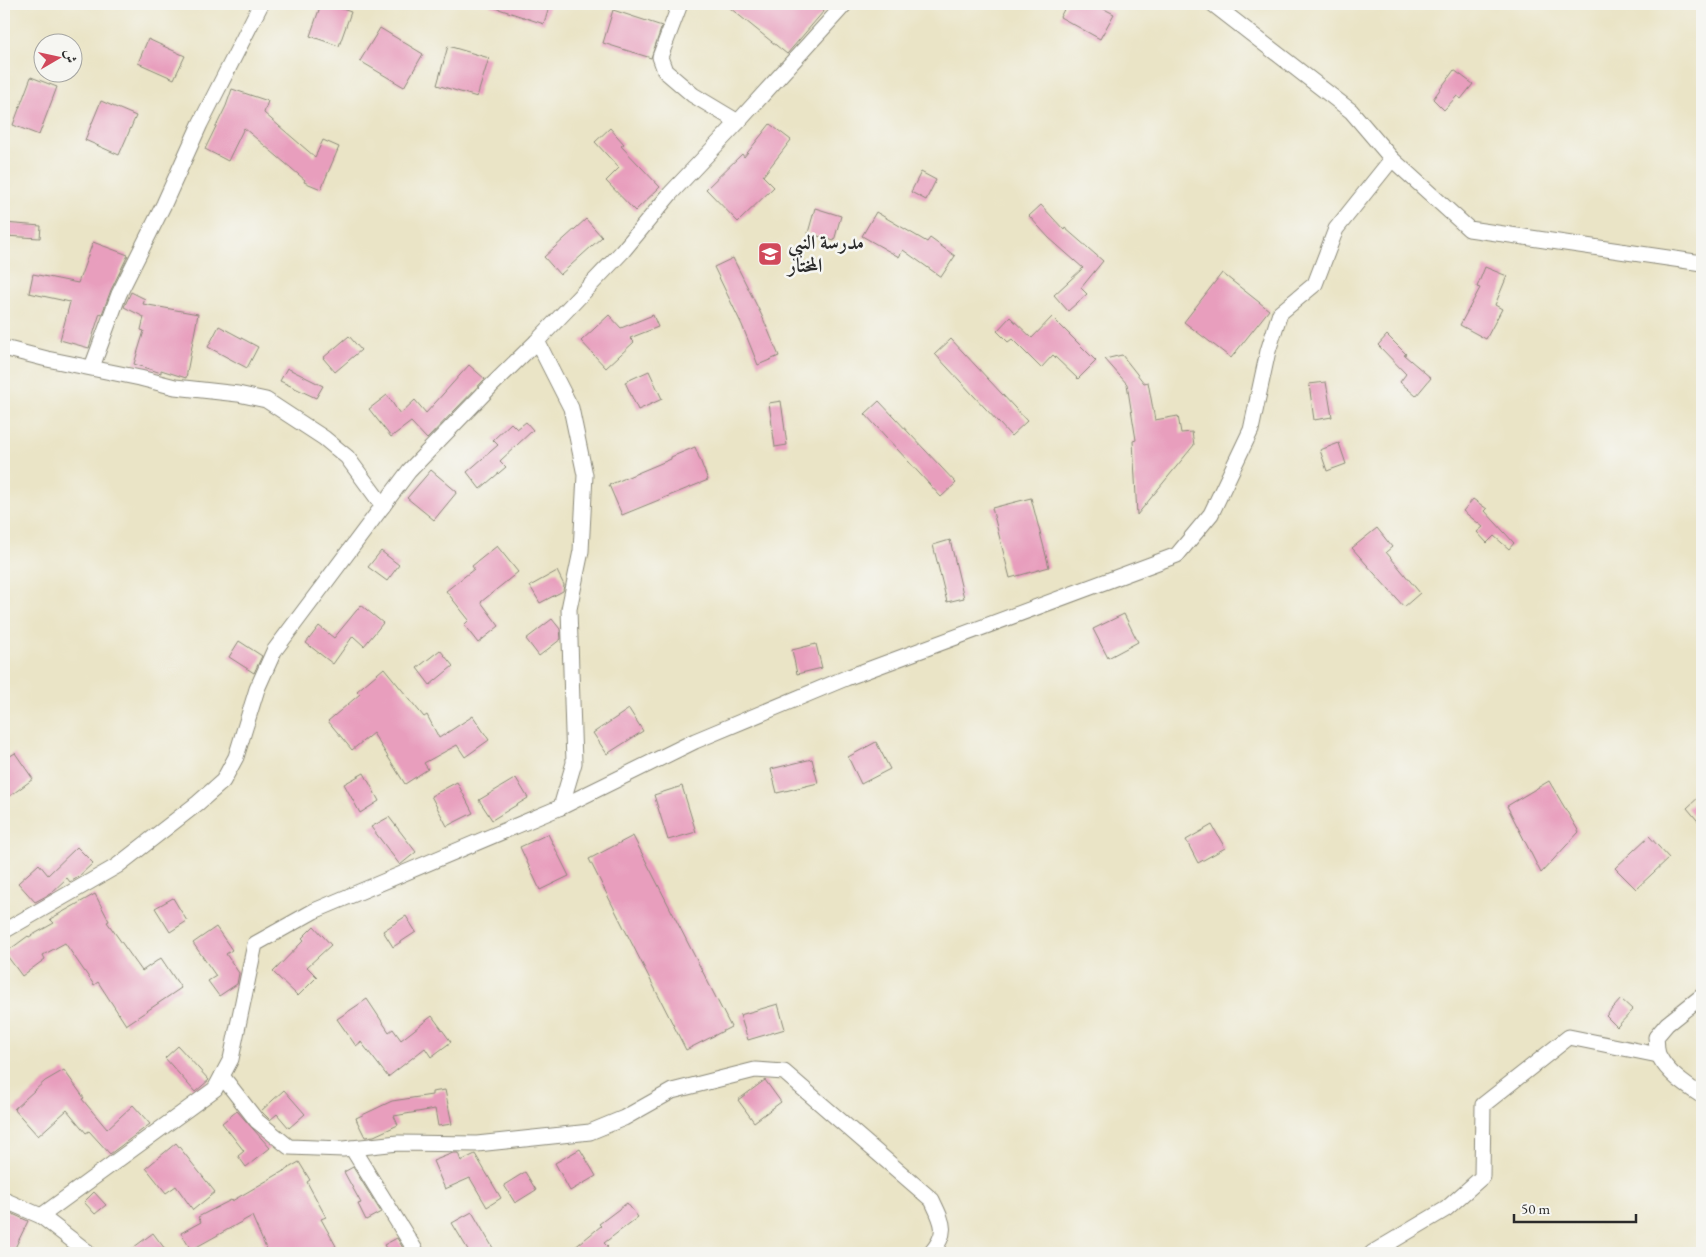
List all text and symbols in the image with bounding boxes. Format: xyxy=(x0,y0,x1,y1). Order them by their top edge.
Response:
north arrow xyxy=(32,32,82,82)
text: ش xyxy=(61,48,81,64)
place label: مدرسة النبي المختار xyxy=(786,229,864,278)
school or university icon: مدرسة النبي المختار xyxy=(757,241,783,267)
scale bar xyxy=(1514,1192,1636,1224)
text: 50 m xyxy=(1521,1199,1550,1218)

